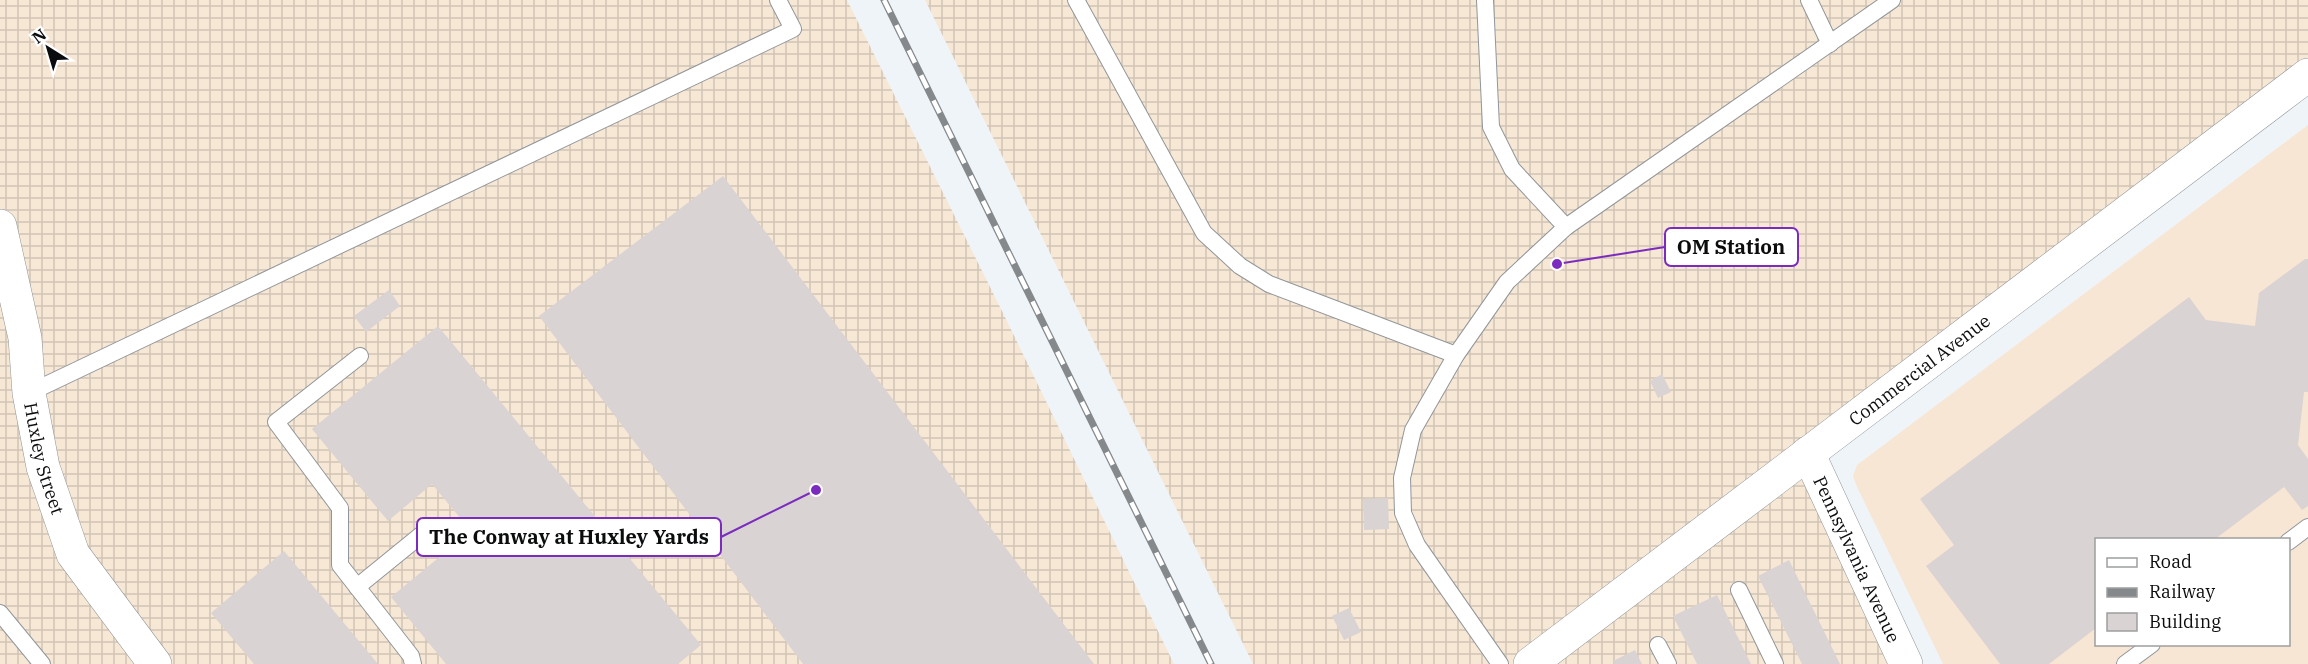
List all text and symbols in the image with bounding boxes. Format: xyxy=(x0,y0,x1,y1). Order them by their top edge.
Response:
north arrow xyxy=(18,18,78,78)
text: N xyxy=(28,24,50,48)
callout: OM Station xyxy=(1665,228,1798,266)
text: OM Station xyxy=(1677,233,1785,260)
street label: Commercial Avenue xyxy=(1844,309,1994,430)
street label: Huxley Street xyxy=(20,400,70,517)
street label: Pennsylvania Avenue xyxy=(1809,472,1906,646)
callout: The Conway at Huxley Yards xyxy=(417,518,721,556)
text: The Conway at Huxley Yards xyxy=(429,523,709,550)
legend xyxy=(2095,538,2290,646)
text: Road xyxy=(2149,550,2192,573)
text: Railway xyxy=(2149,580,2215,603)
text: Building xyxy=(2149,610,2221,633)

